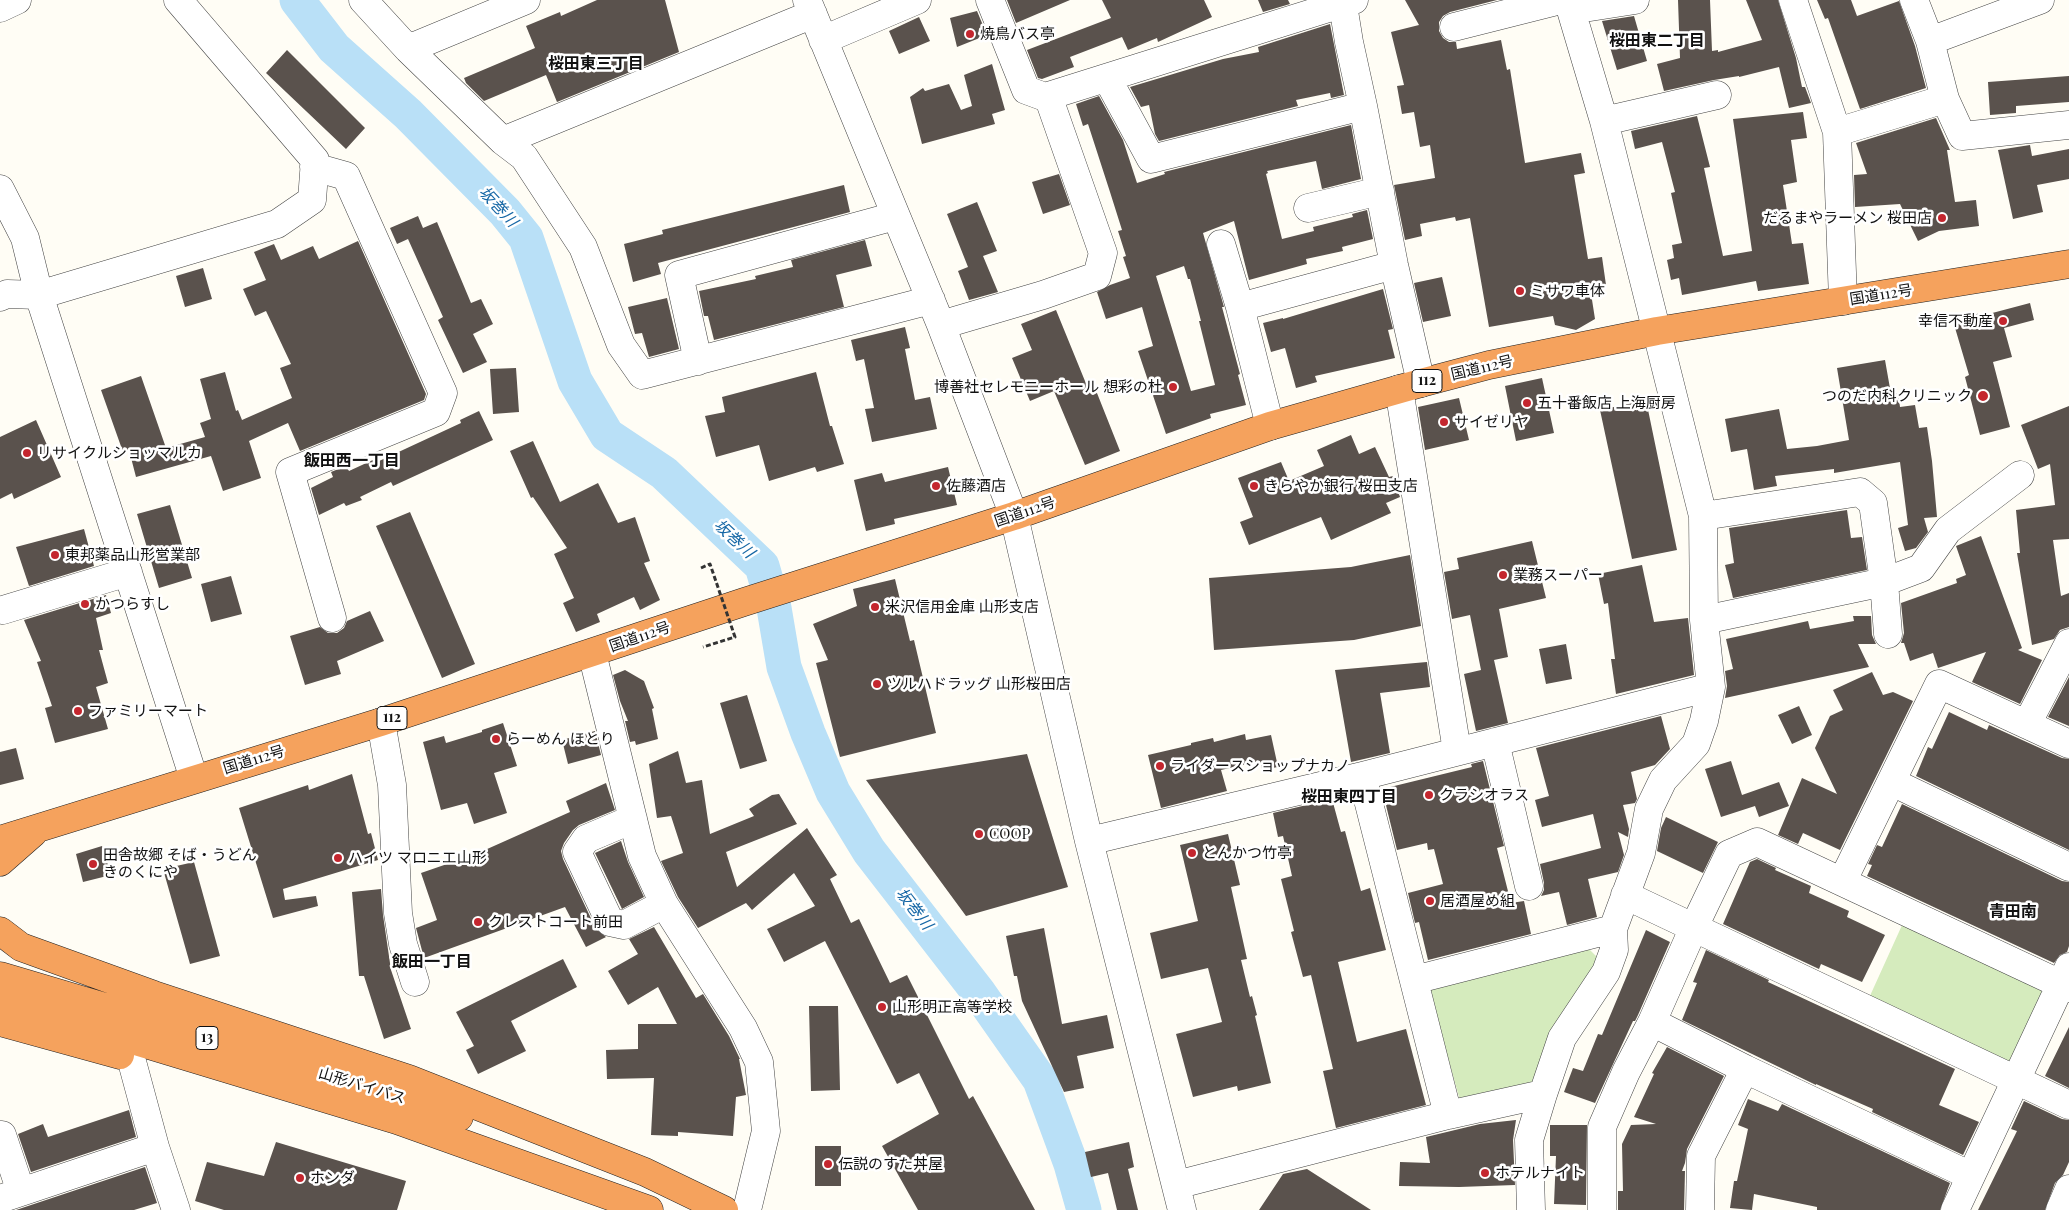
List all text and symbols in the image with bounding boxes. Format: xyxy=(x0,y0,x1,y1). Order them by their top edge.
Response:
place label: 焼鳥バス亭 xyxy=(980,25,1055,43)
marker: 焼鳥バス亭 xyxy=(964,28,976,40)
district label: 桜田東二丁目 xyxy=(1609,31,1705,51)
district label: 桜田東三丁目 xyxy=(548,54,644,74)
water label: 坂巻川 xyxy=(475,183,521,231)
place label: だるまやラーメン 桜田店 xyxy=(1763,209,1932,227)
marker: だるまやラーメン 桜田店 xyxy=(1936,212,1948,224)
street label: 国道112号 xyxy=(1848,281,1914,309)
place label: ミサワ車体 xyxy=(1530,282,1605,300)
marker: ミサワ車体 xyxy=(1514,285,1526,297)
place label: 幸信不動産 xyxy=(1918,312,1993,330)
marker: 幸信不動産 xyxy=(1997,315,2009,327)
street label: 国道112号 xyxy=(1449,352,1515,384)
road number: 112 xyxy=(1412,370,1442,392)
place label: 博善社セレモニーホール 想彩の杜 xyxy=(934,378,1163,396)
marker: 博善社セレモニーホール 想彩の杜 xyxy=(1167,381,1179,393)
place label: つのだ内科クリニック xyxy=(1822,387,1972,405)
marker: つのだ内科クリニック xyxy=(1976,389,1990,403)
place label: 五十番飯店 上海厨房 xyxy=(1537,394,1676,412)
marker: 五十番飯店 上海厨房 xyxy=(1521,397,1533,409)
place label: サイゼリヤ xyxy=(1454,413,1529,431)
marker: サイゼリヤ xyxy=(1438,416,1450,428)
place label: リサイクルショッマルカ xyxy=(37,444,202,462)
marker: リサイクルショッマルカ xyxy=(21,447,33,459)
district label: 飯田西一丁目 xyxy=(304,451,400,471)
place label: 佐藤酒店 xyxy=(946,477,1006,495)
place label: きらやか銀行 桜田支店 xyxy=(1264,477,1418,495)
marker: 佐藤酒店 xyxy=(930,480,942,492)
marker: きらやか銀行 桜田支店 xyxy=(1248,480,1260,492)
street label: 国道112号 xyxy=(992,493,1058,531)
water label: 坂巻川 xyxy=(710,516,758,562)
place label: 東邦薬品山形営業部 xyxy=(65,546,200,564)
marker: 東邦薬品山形営業部 xyxy=(49,549,61,561)
place label: 業務スーパー xyxy=(1513,566,1603,584)
marker: 業務スーパー xyxy=(1497,569,1509,581)
place label: かつらすし xyxy=(95,595,170,613)
marker: かつらすし xyxy=(79,598,91,610)
place label: 米沢信用金庫 山形支店 xyxy=(885,598,1039,616)
marker: 米沢信用金庫 山形支店 xyxy=(869,601,881,613)
street label: 国道112号 xyxy=(607,618,673,656)
place label: ツルハドラッグ 山形桜田店 xyxy=(887,675,1071,693)
marker: ツルハドラッグ 山形桜田店 xyxy=(871,678,883,690)
place label: ファミリーマート xyxy=(88,702,208,720)
marker: ファミリーマート xyxy=(72,705,84,717)
road number: 112 xyxy=(377,706,407,730)
place label: らーめん ほとり xyxy=(506,730,615,748)
marker: らーめん ほとり xyxy=(490,733,502,745)
street label: 国道112号 xyxy=(221,742,287,778)
place label: ライダースショップナカノ xyxy=(1170,757,1350,775)
marker: ライダースショップナカノ xyxy=(1154,760,1166,772)
place label: クラシオラス xyxy=(1439,786,1529,804)
district label: 桜田東四丁目 xyxy=(1301,787,1397,807)
marker: クラシオラス xyxy=(1423,789,1435,801)
place label: COOP xyxy=(989,825,1030,843)
marker: COOP xyxy=(973,828,985,840)
place label: とんかつ竹亭 xyxy=(1202,844,1292,862)
place label: 田舎故郷 そば・うどん きのくにや xyxy=(103,846,257,881)
marker: とんかつ竹亭 xyxy=(1186,847,1198,859)
place label: ハイツ マロニエ山形 xyxy=(348,849,487,867)
marker: ハイツ マロニエ山形 xyxy=(332,852,344,864)
marker: 田舎故郷 そば・うどん きのくにや xyxy=(87,858,99,870)
water label: 坂巻川 xyxy=(892,884,936,934)
place label: 居酒屋め組 xyxy=(1440,892,1515,910)
marker: 居酒屋め組 xyxy=(1424,895,1436,907)
district label: 青田南 xyxy=(1989,902,2037,922)
place label: クレストコート前田 xyxy=(488,913,623,931)
marker: クレストコート前田 xyxy=(472,916,484,928)
district label: 飯田一丁目 xyxy=(392,952,472,972)
place label: 山形明正高等学校 xyxy=(892,998,1012,1016)
marker: 山形明正高等学校 xyxy=(876,1001,888,1013)
road number: 13 xyxy=(196,1026,218,1050)
street label: 山形バイパス xyxy=(316,1064,408,1108)
place label: 伝説のすた丼屋 xyxy=(838,1155,943,1173)
marker: 伝説のすた丼屋 xyxy=(822,1158,834,1170)
place label: ホテルナイト xyxy=(1495,1164,1585,1182)
marker: ホテルナイト xyxy=(1479,1167,1491,1179)
place label: ホンダ xyxy=(310,1169,355,1187)
marker: ホンダ xyxy=(294,1172,306,1184)

